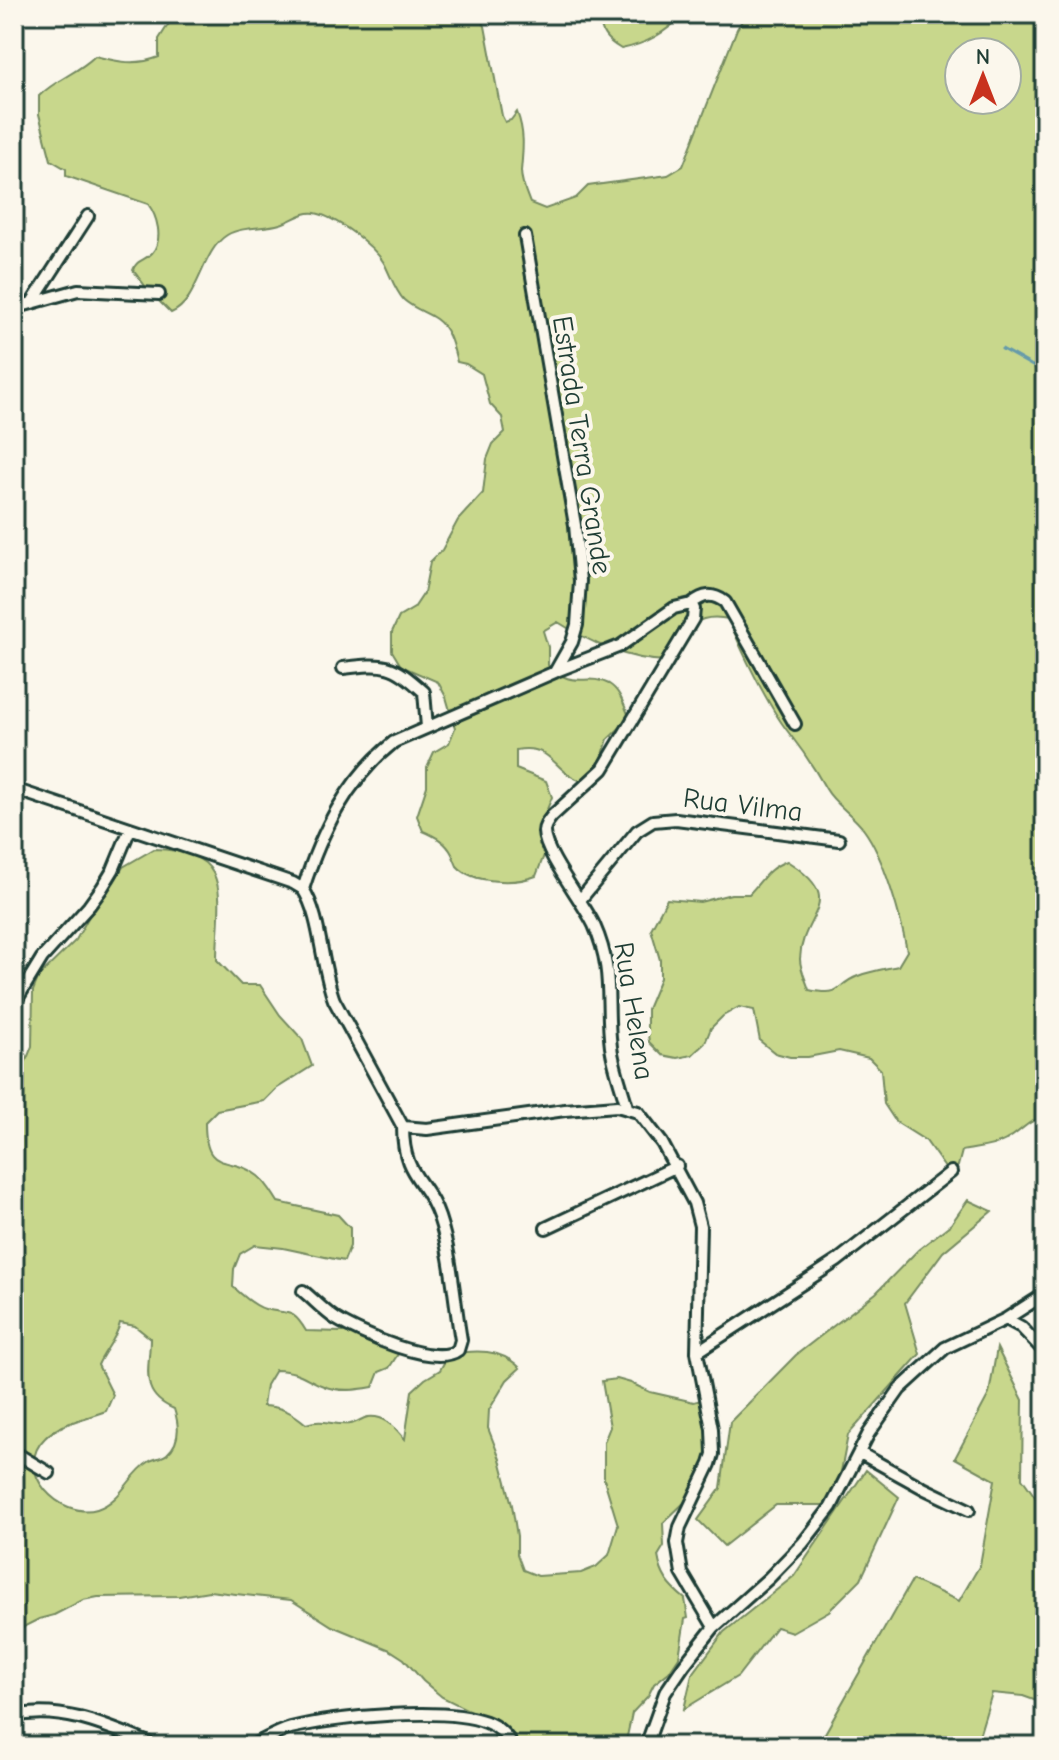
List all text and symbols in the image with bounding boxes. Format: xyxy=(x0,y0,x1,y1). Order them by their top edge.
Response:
north arrow xyxy=(943,36,1023,116)
text: N xyxy=(976,44,990,70)
street label: Estrada Terra Grande xyxy=(546,313,618,577)
street label: Rua Vilma xyxy=(681,782,804,828)
street label: Rua Helena xyxy=(607,940,661,1082)

